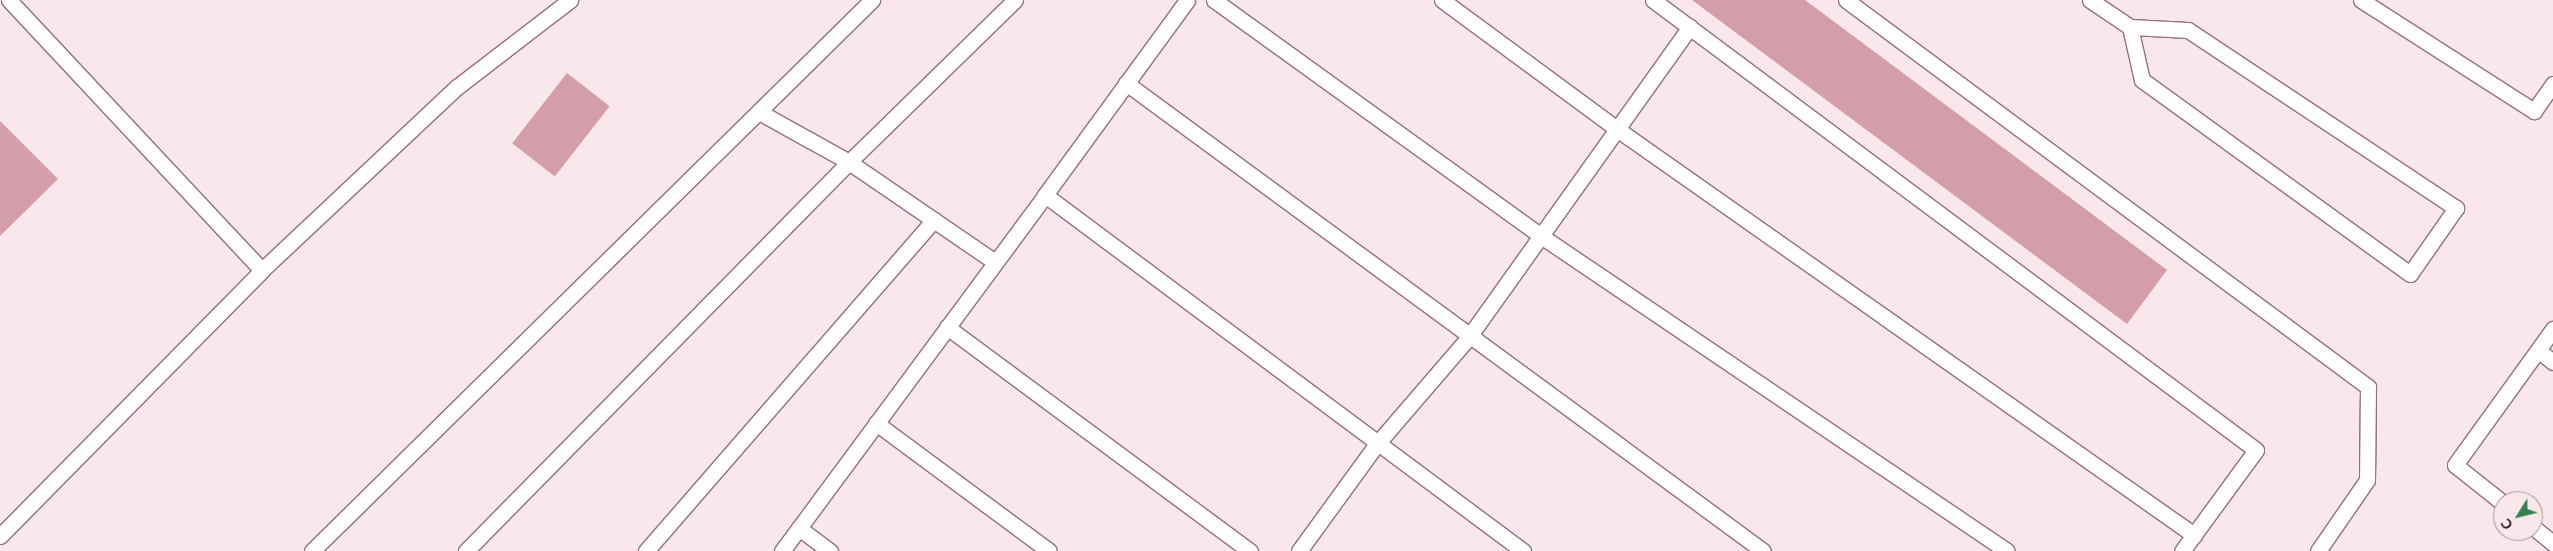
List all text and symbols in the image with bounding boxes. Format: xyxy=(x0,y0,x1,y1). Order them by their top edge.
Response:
north arrow xyxy=(2493,491,2543,541)
text: С xyxy=(2497,515,2517,533)

